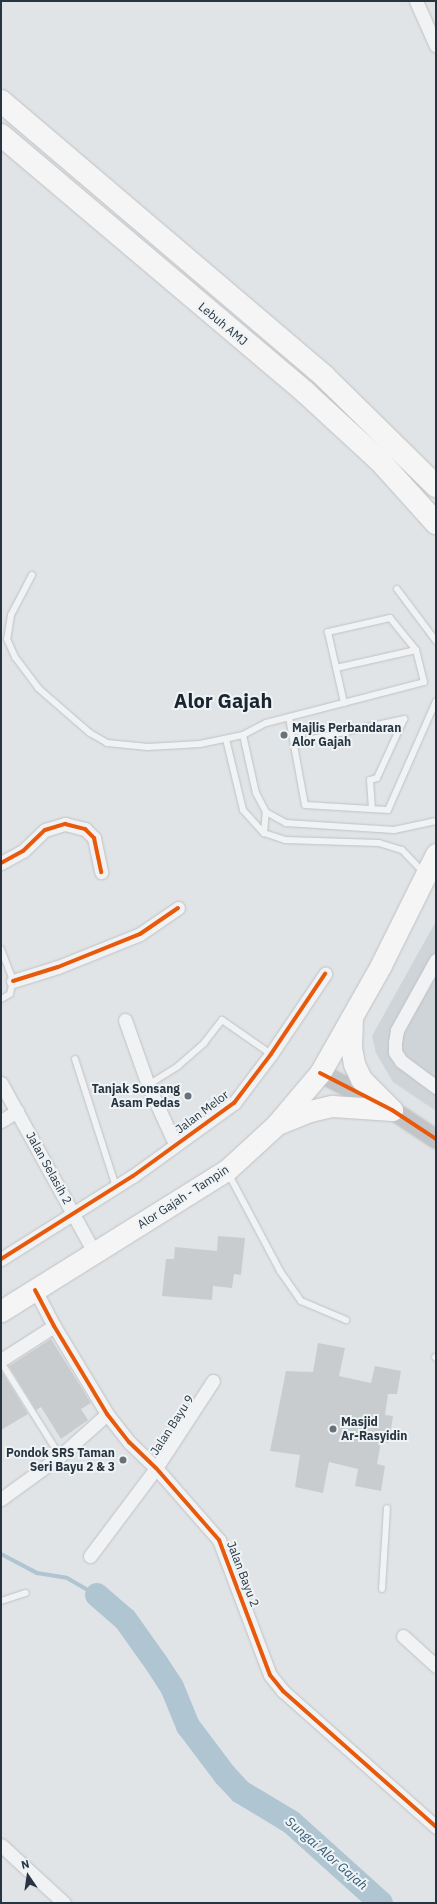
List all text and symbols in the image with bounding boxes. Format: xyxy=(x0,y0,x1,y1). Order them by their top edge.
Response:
street label: Lebuh AMJ xyxy=(196,299,250,349)
district label: Alor Gajah xyxy=(174,688,272,712)
place label: Majlis Perbandaran Alor Gajah xyxy=(292,721,401,749)
marker: Majlis Perbandaran Alor Gajah xyxy=(279,730,289,740)
place label: Tanjak Sonsang Asam Pedas xyxy=(92,1082,180,1110)
street label: Jalan Melor xyxy=(173,1087,231,1137)
marker: Tanjak Sonsang Asam Pedas xyxy=(183,1091,193,1101)
street label: Jalan Selasih 2 xyxy=(23,1129,75,1207)
street label: Alor Gajah - Tampin xyxy=(135,1162,231,1232)
street label: Jalan Bayu 9 xyxy=(147,1392,197,1458)
place label: Masjid Ar-Rasyidin xyxy=(341,1415,407,1443)
marker: Masjid Ar-Rasyidin xyxy=(328,1424,338,1434)
place label: Pondok SRS Taman Seri Bayu 2 & 3 xyxy=(6,1446,115,1474)
marker: Pondok SRS Taman Seri Bayu 2 & 3 xyxy=(118,1455,128,1465)
street label: Jalan Bayu 2 xyxy=(224,1539,262,1609)
water label: Sungai Alor Gajah xyxy=(282,1814,370,1894)
north arrow xyxy=(8,1856,48,1896)
text: N xyxy=(20,1857,31,1872)

